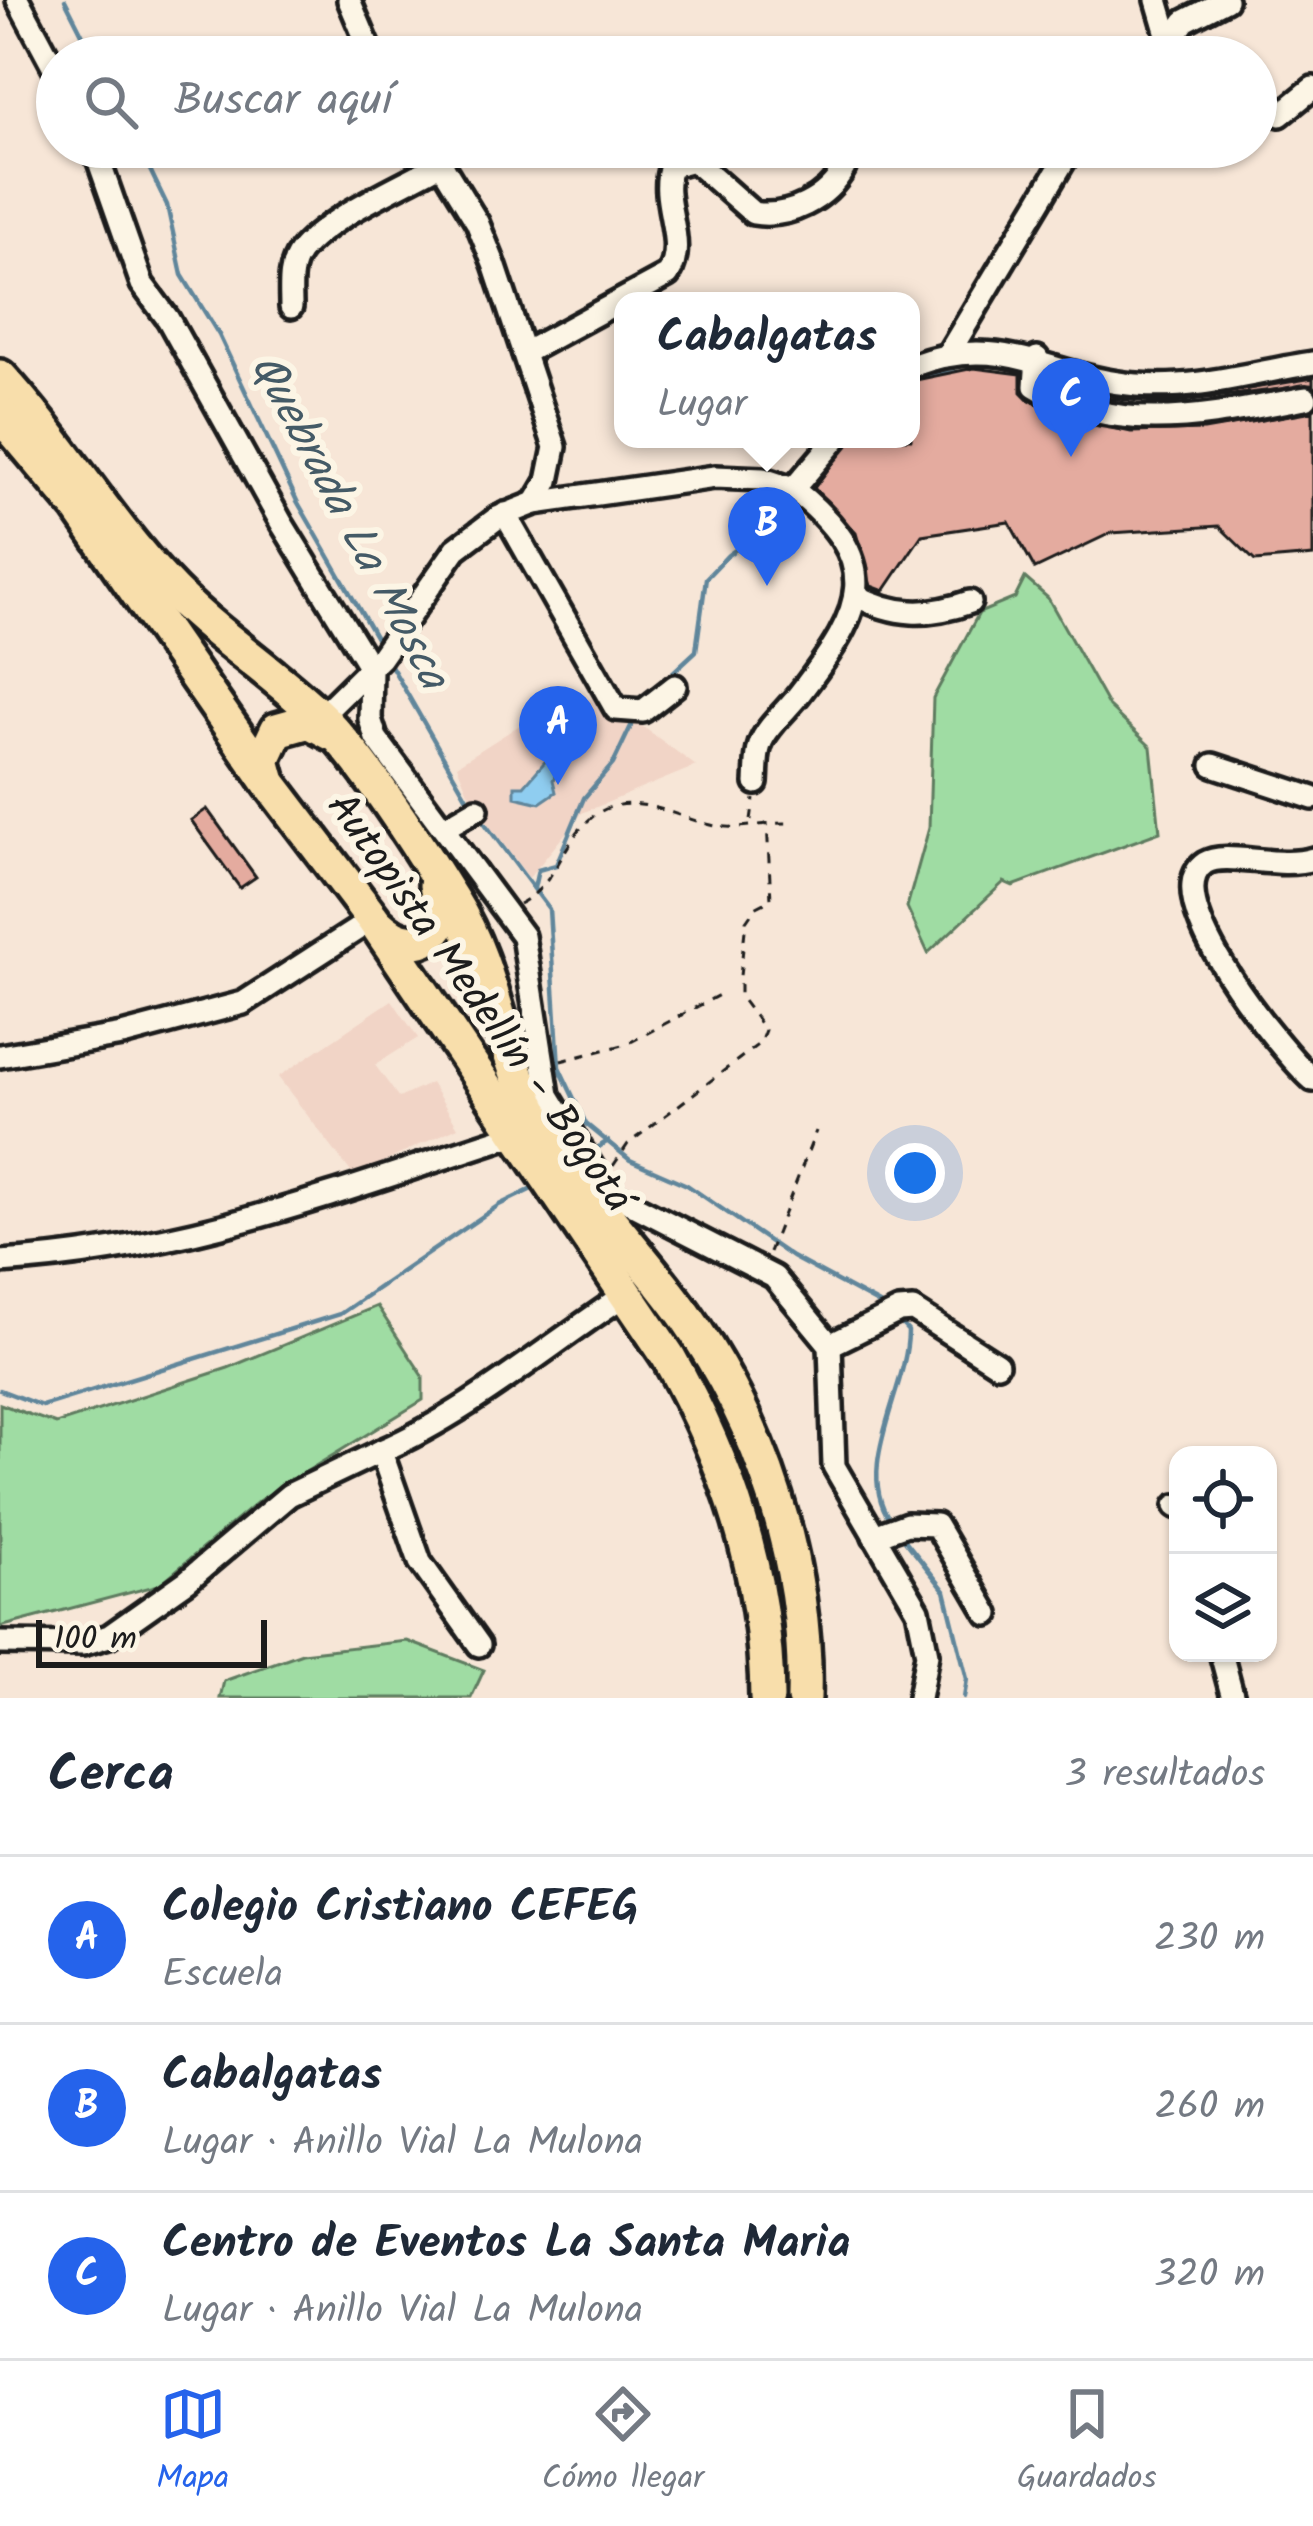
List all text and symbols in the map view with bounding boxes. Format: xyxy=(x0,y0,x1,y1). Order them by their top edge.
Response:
search box xyxy=(36,36,1277,168)
text: Buscar aquí xyxy=(174,66,392,138)
icon: search xyxy=(78,69,144,135)
popup xyxy=(614,292,920,448)
text: Cabalgatas xyxy=(657,303,877,375)
water label: Quebrada La Mosca xyxy=(229,341,468,706)
pin: C xyxy=(1032,358,1110,457)
text: Lugar xyxy=(657,375,747,437)
pin: B xyxy=(728,487,806,586)
pin: A xyxy=(519,686,597,785)
street label: Autopista Medellín - Bogotá xyxy=(308,779,652,1231)
your location xyxy=(885,1143,945,1203)
map controls xyxy=(1169,1446,1277,1662)
button: locate xyxy=(1169,1446,1277,1554)
button: layers xyxy=(1169,1554,1277,1662)
scale bar xyxy=(36,1614,267,1667)
text: 100 m xyxy=(54,1614,137,1667)
text: Cerca xyxy=(48,1736,174,1817)
text: 3 resultados xyxy=(1065,1745,1265,1807)
text: Colegio Cristiano CEFEG xyxy=(162,1873,639,1945)
text: A xyxy=(75,1909,99,1971)
text: 230 m xyxy=(1154,1909,1265,1971)
text: Escuela xyxy=(162,1945,283,2007)
text: Cabalgatas xyxy=(162,2041,382,2113)
text: B xyxy=(75,2077,99,2139)
text: 260 m xyxy=(1154,2077,1265,2139)
text: Lugar · Anillo Vial La Mulona xyxy=(162,2113,643,2175)
text: Centro de Eventos La Santa Maria xyxy=(162,2209,851,2281)
text: C xyxy=(75,2245,99,2307)
text: 320 m xyxy=(1154,2245,1265,2307)
text: Lugar · Anillo Vial La Mulona xyxy=(162,2281,643,2343)
tab: Mapa xyxy=(156,2381,229,2506)
tab: Cómo llegar xyxy=(542,2381,704,2506)
tab: Guardados xyxy=(1017,2381,1157,2506)

